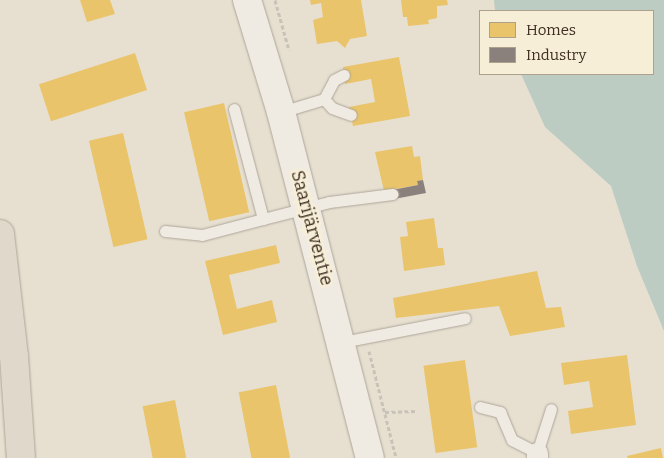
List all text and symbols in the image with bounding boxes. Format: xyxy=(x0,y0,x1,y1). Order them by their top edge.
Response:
legend xyxy=(479,10,654,75)
text: Homes xyxy=(526,21,576,39)
text: Industry xyxy=(526,46,586,64)
street label: Saarijärventie xyxy=(286,168,338,288)

